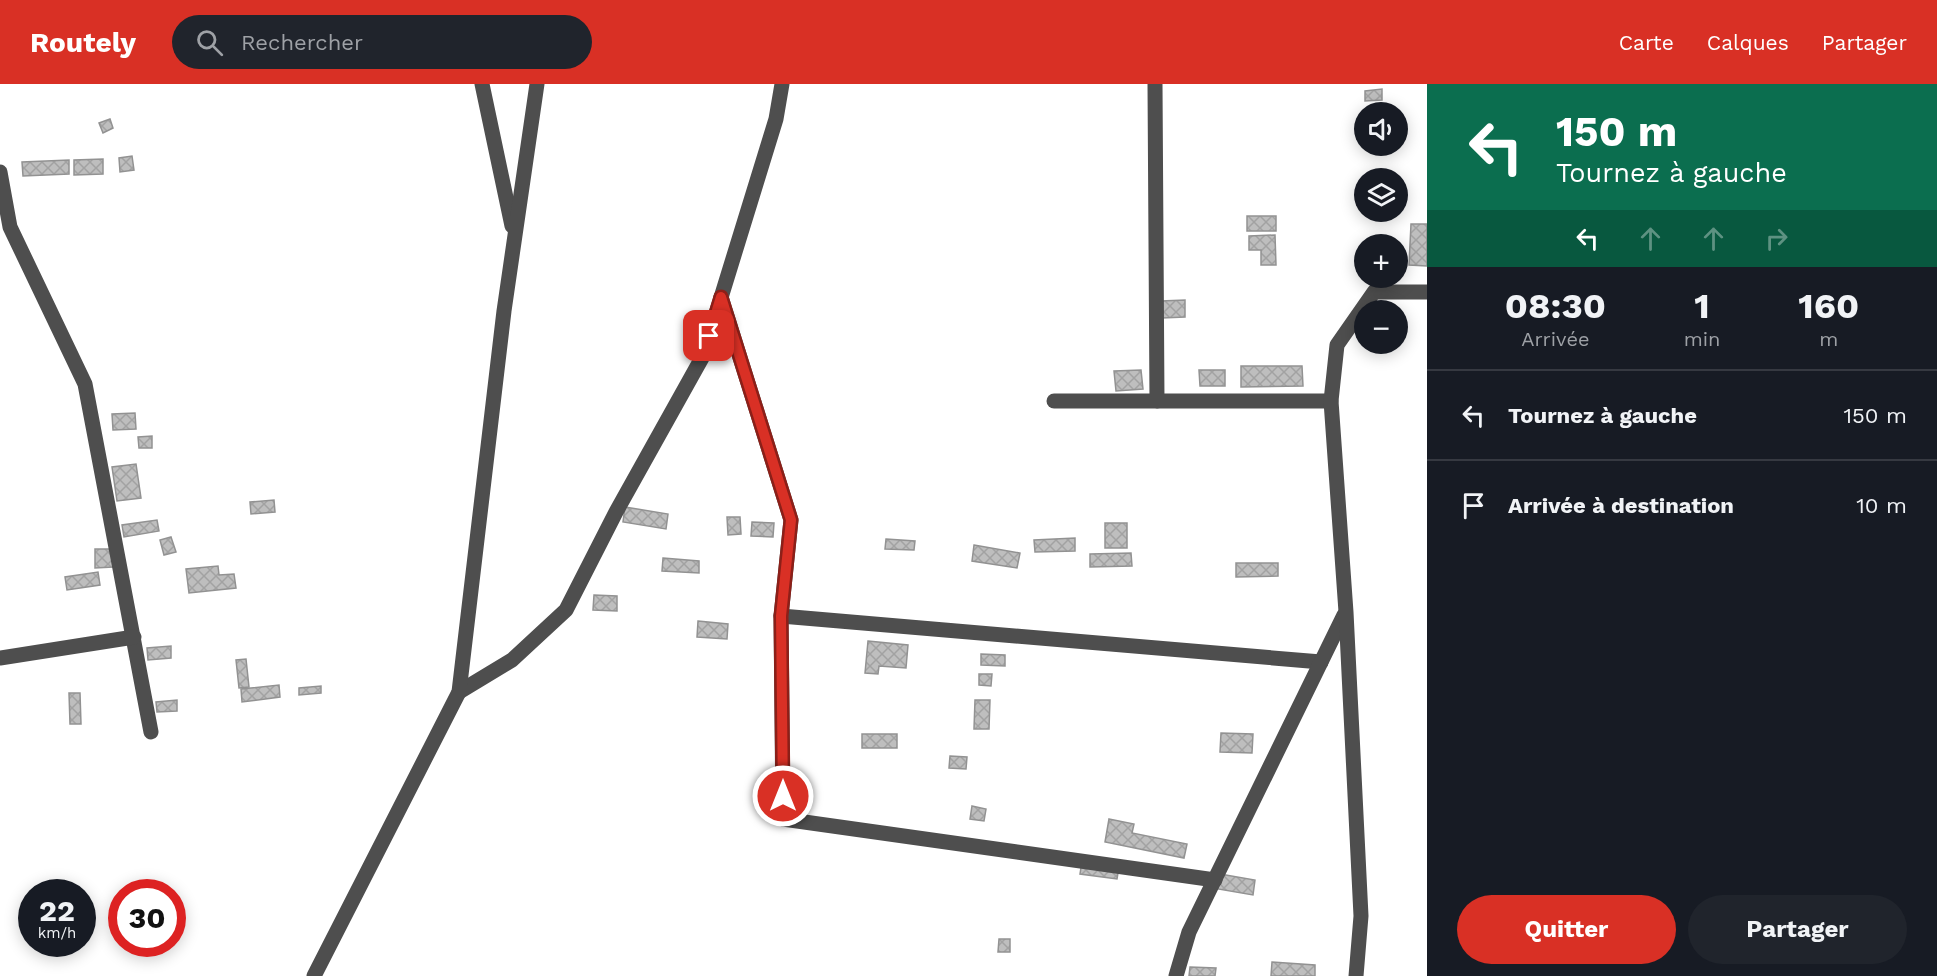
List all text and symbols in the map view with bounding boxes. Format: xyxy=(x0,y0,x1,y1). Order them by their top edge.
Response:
search box xyxy=(172,15,592,69)
text: Routely xyxy=(30,26,136,59)
icon: search xyxy=(193,26,226,59)
text: Rechercher xyxy=(241,30,363,55)
text: Carte xyxy=(1619,30,1674,55)
text: Calques xyxy=(1707,30,1789,55)
text: Partager xyxy=(1822,30,1907,55)
map controls xyxy=(1354,102,1408,354)
button: sound xyxy=(1354,102,1408,156)
text: 150 m xyxy=(1556,107,1677,156)
icon: left xyxy=(1457,108,1535,186)
text: Tournez à gauche xyxy=(1556,157,1787,189)
button: layers xyxy=(1354,168,1408,222)
icon: left xyxy=(1571,222,1604,255)
icon: ahead xyxy=(1634,222,1667,255)
icon: ahead xyxy=(1697,222,1730,255)
icon: right xyxy=(1760,222,1793,255)
button: + xyxy=(1354,234,1408,288)
text: 08:30 xyxy=(1505,285,1606,327)
text: 1 xyxy=(1694,285,1710,327)
text: 160 xyxy=(1798,285,1859,327)
button: − xyxy=(1354,300,1408,354)
pin xyxy=(683,310,734,361)
icon: arrive xyxy=(692,319,725,352)
text: Arrivée xyxy=(1521,327,1590,351)
text: min xyxy=(1684,327,1721,351)
text: m xyxy=(1819,327,1838,351)
icon: left xyxy=(1457,399,1490,432)
text: Tournez à gauche xyxy=(1508,403,1697,428)
text: 150 m xyxy=(1843,403,1907,428)
icon: arrive xyxy=(1457,489,1490,522)
text: Arrivée à destination xyxy=(1508,493,1734,518)
text: 10 m xyxy=(1856,493,1907,518)
position arrow xyxy=(751,764,815,828)
speed limit sign: 30 xyxy=(108,879,186,957)
text: 22 xyxy=(39,893,75,928)
button: Quitter xyxy=(1457,895,1676,964)
button: Partager xyxy=(1688,895,1907,964)
text: km/h xyxy=(38,924,76,942)

